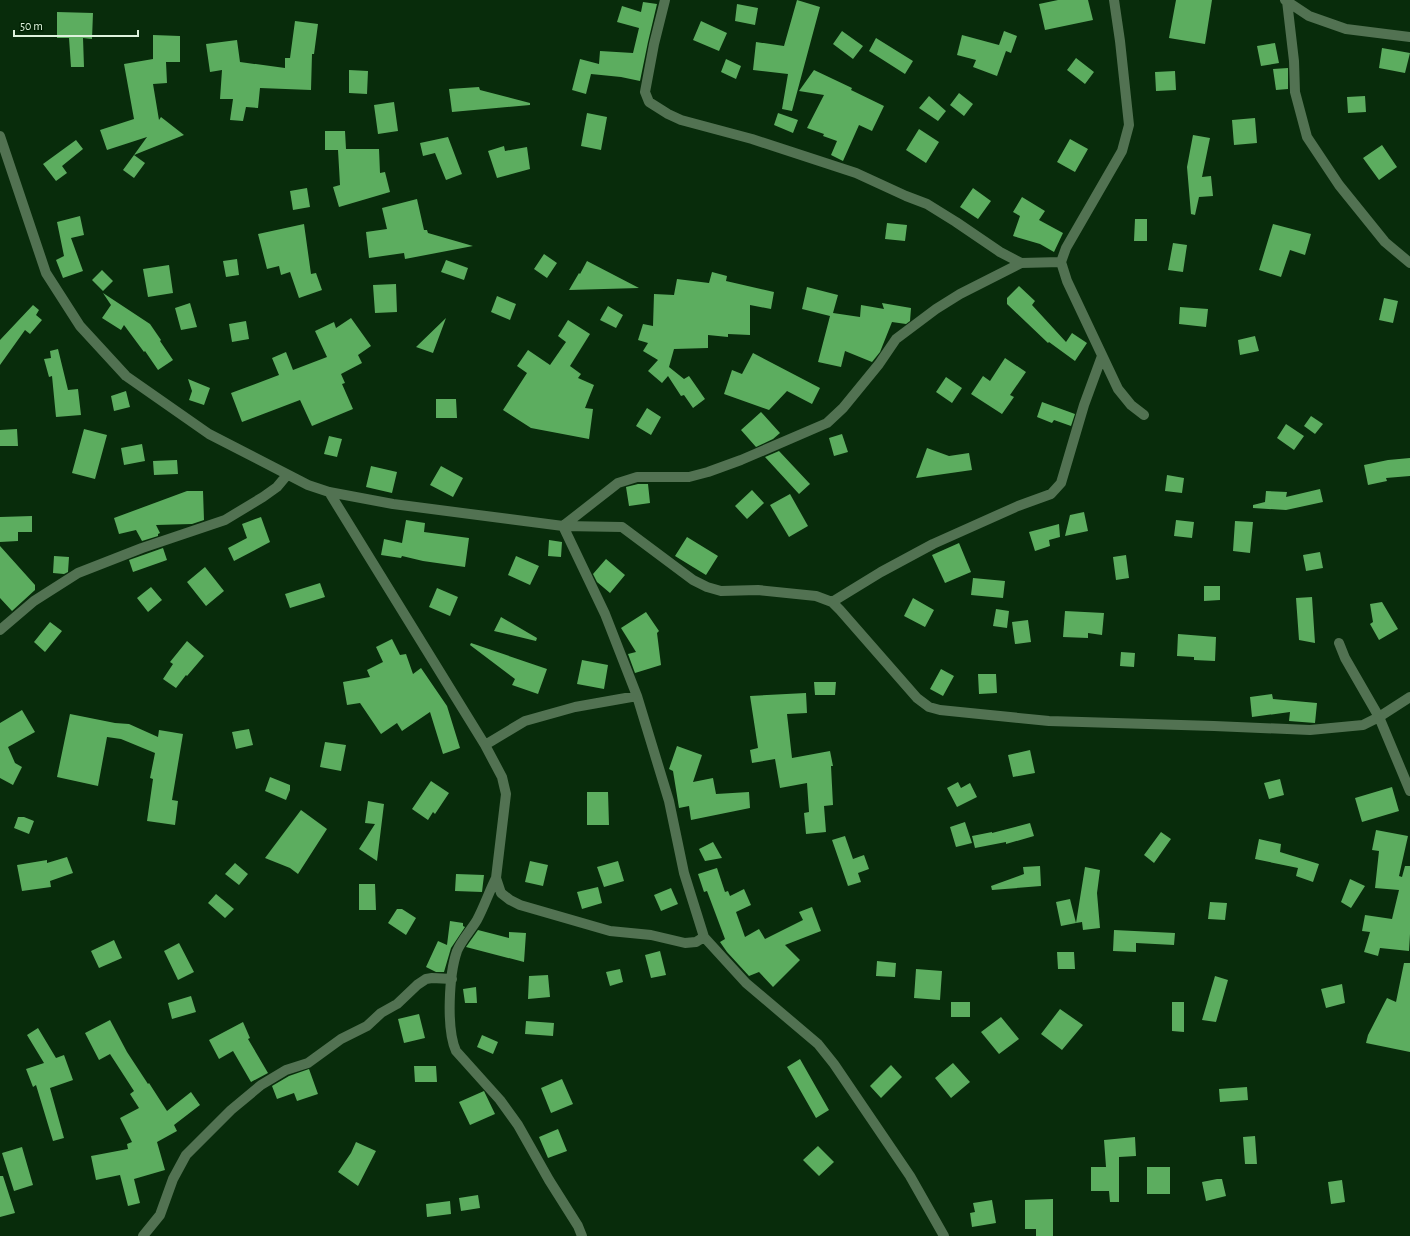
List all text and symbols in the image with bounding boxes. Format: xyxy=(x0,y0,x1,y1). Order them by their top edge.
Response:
scale bar xyxy=(14,12,138,38)
text: 50 m xyxy=(20,20,43,32)

